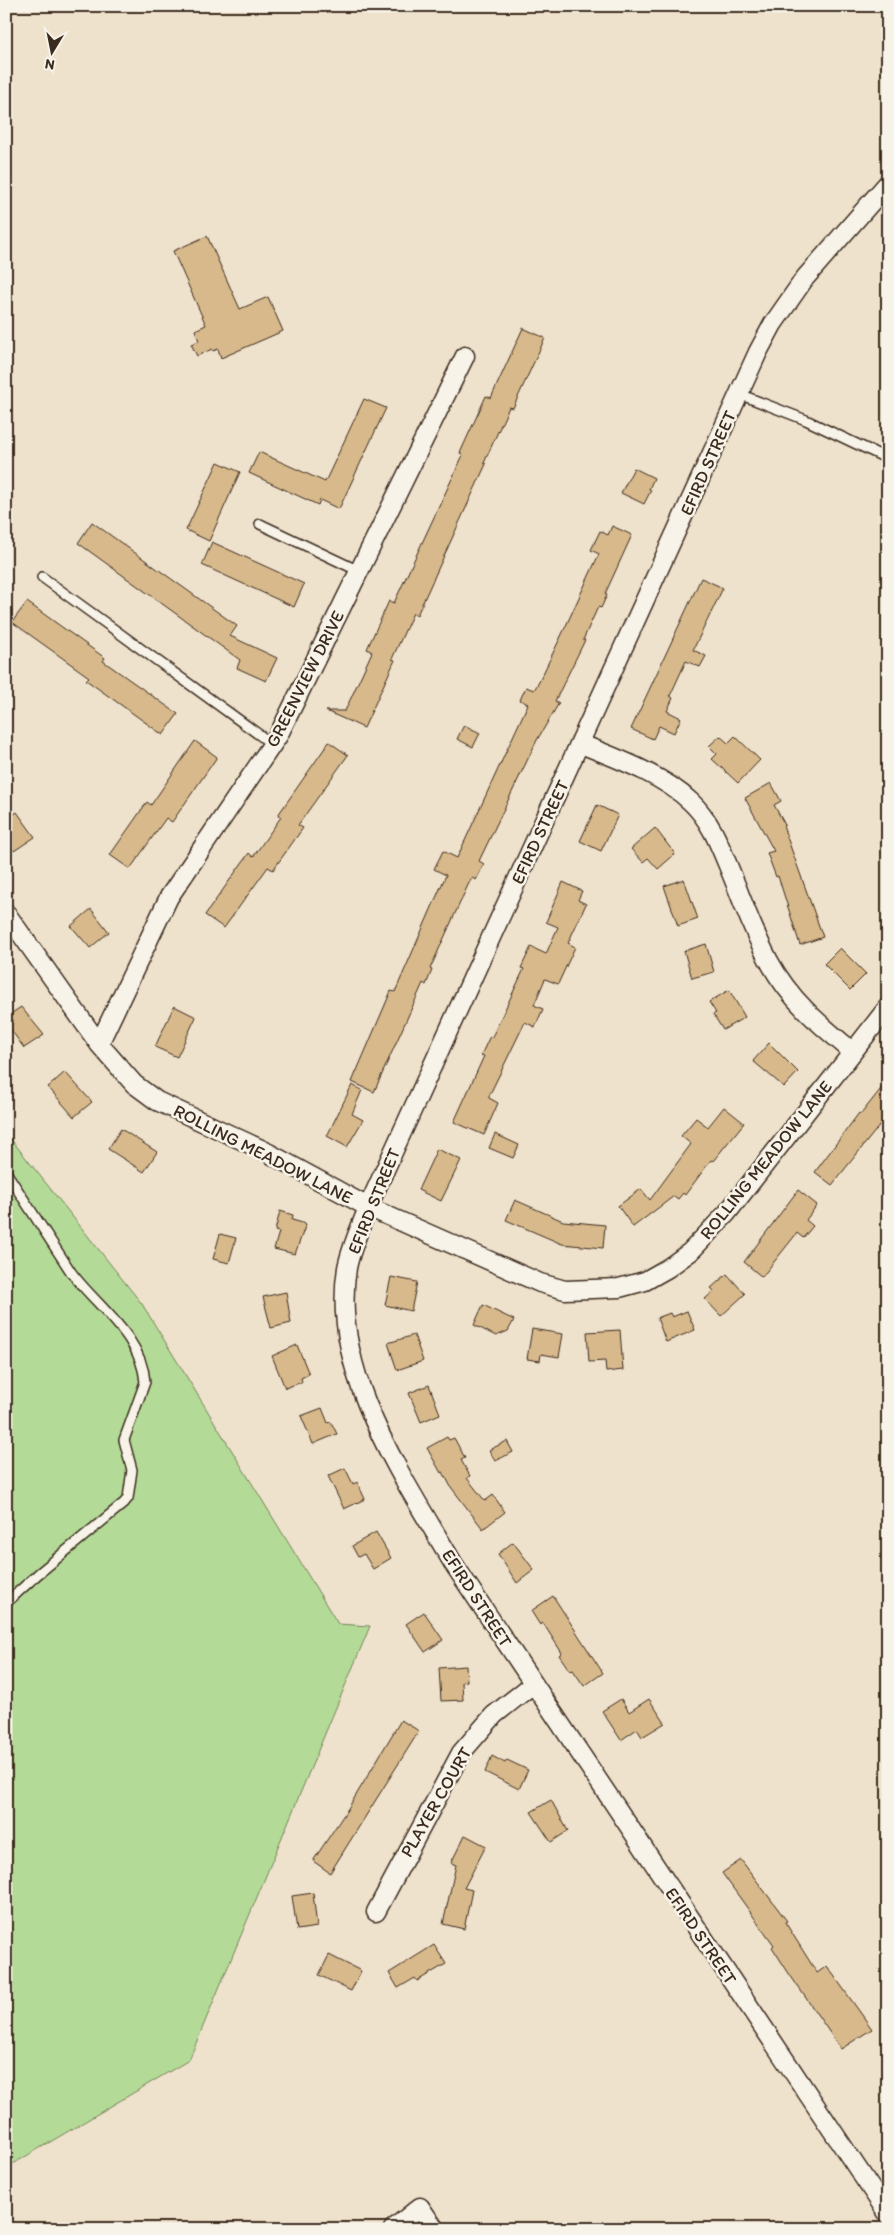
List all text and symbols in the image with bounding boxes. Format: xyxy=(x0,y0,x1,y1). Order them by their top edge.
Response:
north arrow xyxy=(28,28,78,78)
text: N xyxy=(44,55,56,74)
street label: EFIRD STREET xyxy=(675,407,741,519)
street label: GREENVIEW DRIVE xyxy=(261,607,349,751)
street label: EFIRD STREET xyxy=(506,776,574,888)
street label: ROLLING MEADOW LANE xyxy=(695,1076,837,1244)
street label: ROLLING MEADOW LANE xyxy=(170,1099,356,1209)
street label: EFIRD STREET xyxy=(343,1145,405,1257)
street label: EFIRD STREET xyxy=(437,1545,517,1651)
street label: PLAYER COURT xyxy=(396,1743,476,1861)
street label: EFIRD STREET xyxy=(660,1883,742,1989)

